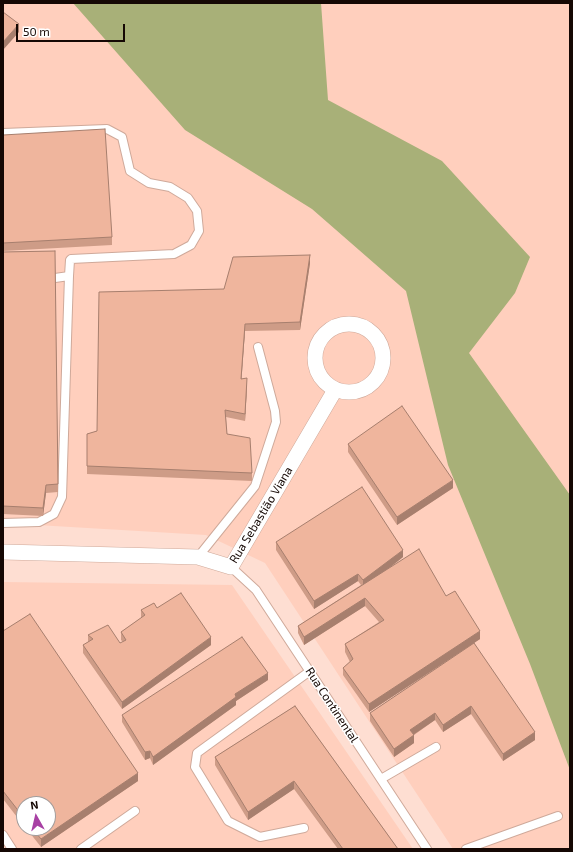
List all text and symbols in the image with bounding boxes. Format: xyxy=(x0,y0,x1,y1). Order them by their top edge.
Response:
scale bar xyxy=(18,16,127,42)
text: 50 m xyxy=(23,24,50,38)
street label: Rua Sebastião Viana xyxy=(226,464,296,566)
street label: Rua Continental xyxy=(302,665,362,745)
north arrow xyxy=(16,796,56,836)
text: N xyxy=(30,798,39,812)

